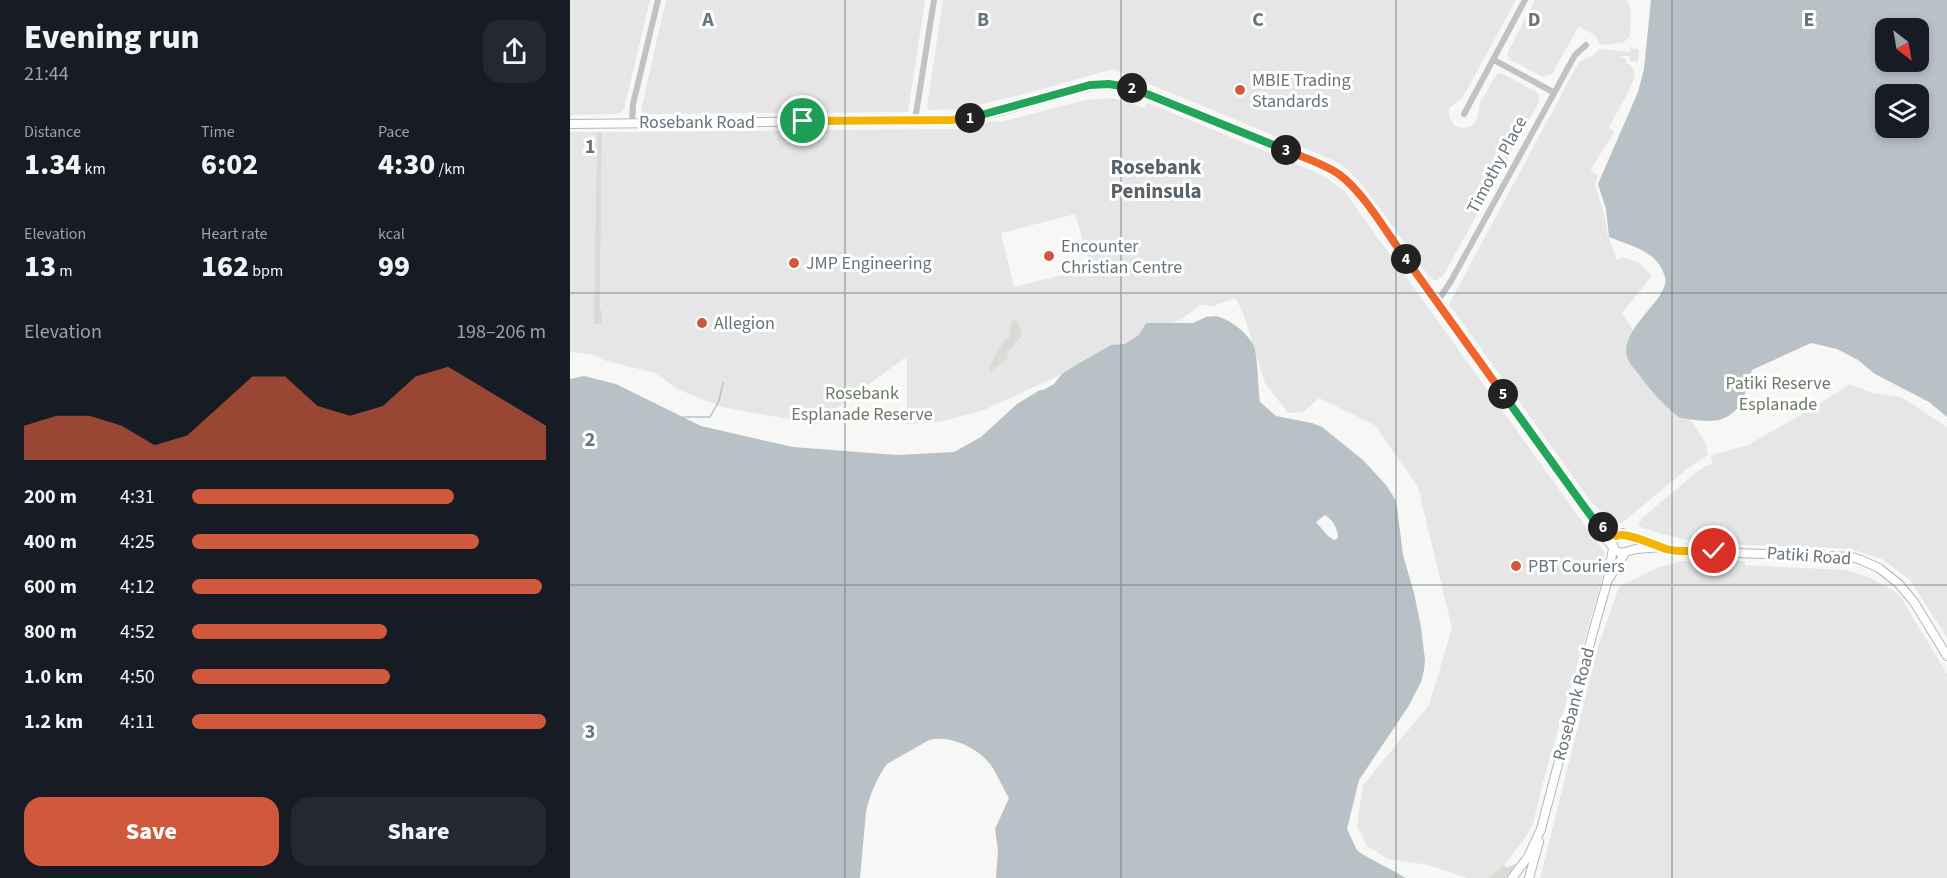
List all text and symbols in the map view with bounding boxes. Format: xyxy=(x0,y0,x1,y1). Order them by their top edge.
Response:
text: A xyxy=(701,6,714,34)
text: B xyxy=(977,6,989,34)
text: C xyxy=(1252,6,1264,34)
text: D xyxy=(1528,6,1540,34)
text: E xyxy=(1804,6,1814,34)
text: Evening run xyxy=(24,14,200,61)
north arrow xyxy=(1875,18,1929,72)
map controls xyxy=(1875,18,1929,138)
button: share xyxy=(483,20,546,83)
text: 21:44 xyxy=(24,60,69,88)
place label: MBIE Trading Standards xyxy=(1252,68,1351,114)
pin: 2 xyxy=(1117,73,1147,103)
text: 2 xyxy=(1128,77,1136,99)
marker: MBIE Trading Standards xyxy=(1233,83,1247,97)
button: layers xyxy=(1875,84,1929,138)
pin xyxy=(777,95,828,146)
pin: 1 xyxy=(955,103,985,133)
icon: arrive xyxy=(786,104,819,137)
text: 1 xyxy=(966,107,974,129)
street label: Rosebank Road xyxy=(639,110,755,135)
street label: Timothy Place xyxy=(1461,112,1533,218)
text: Distance xyxy=(24,121,81,143)
text: Time xyxy=(201,121,235,143)
text: Pace xyxy=(378,121,409,143)
text: 1 xyxy=(585,133,595,161)
pin: 3 xyxy=(1271,135,1301,165)
text: 3 xyxy=(1282,139,1290,161)
text: 1.34 xyxy=(24,143,81,186)
text: 6:02 xyxy=(201,143,258,186)
text: 4:30 xyxy=(378,143,435,186)
district label: Rosebank Peninsula xyxy=(1110,152,1202,206)
text: km xyxy=(81,158,106,180)
text: /km xyxy=(435,158,465,180)
text: Elevation xyxy=(24,223,86,245)
text: Heart rate xyxy=(201,223,268,245)
text: kcal xyxy=(378,223,405,245)
place label: Encounter Christian Centre xyxy=(1061,234,1182,280)
pin: 4 xyxy=(1391,244,1421,274)
text: 13 xyxy=(24,245,56,288)
text: 162 xyxy=(201,245,249,288)
text: 99 xyxy=(378,245,410,288)
text: 4 xyxy=(1402,248,1410,270)
marker: Encounter Christian Centre xyxy=(1042,249,1056,263)
place label: JMP Engineering xyxy=(806,251,932,276)
marker: JMP Engineering xyxy=(787,256,801,270)
text: m xyxy=(56,260,73,282)
text: bpm xyxy=(249,260,283,282)
place label: Allegion xyxy=(714,311,775,336)
marker: Allegion xyxy=(695,316,709,330)
text: Elevation xyxy=(24,318,102,346)
text: 198–206 m xyxy=(456,318,546,346)
park label: Patiki Reserve Esplanade xyxy=(1725,371,1831,417)
pin: 5 xyxy=(1488,379,1518,409)
park label: Rosebank Esplanade Reserve xyxy=(791,381,933,427)
text: 5 xyxy=(1499,383,1507,405)
text: 2 xyxy=(585,426,595,454)
text: 200 m xyxy=(24,483,77,511)
text: 4:31 xyxy=(120,483,155,511)
pin: 6 xyxy=(1588,512,1618,542)
text: 6 xyxy=(1599,516,1607,538)
pin xyxy=(1688,525,1739,576)
text: 400 m xyxy=(24,528,77,556)
text: 4:25 xyxy=(120,528,155,556)
icon: check xyxy=(1697,534,1730,567)
street label: Patiki Road xyxy=(1766,541,1852,571)
place label: PBT Couriers xyxy=(1528,554,1625,579)
marker: PBT Couriers xyxy=(1509,559,1523,573)
text: 600 m xyxy=(24,573,77,601)
text: 4:12 xyxy=(120,573,155,601)
text: 800 m xyxy=(24,618,77,646)
text: 4:52 xyxy=(120,618,155,646)
street label: Rosebank Road xyxy=(1547,645,1601,763)
text: 1.0 km xyxy=(24,663,83,691)
text: 4:50 xyxy=(120,663,155,691)
text: 1.2 km xyxy=(24,708,83,736)
text: 4:11 xyxy=(120,708,155,736)
text: 3 xyxy=(585,718,595,746)
button: Save xyxy=(24,797,279,866)
button: Share xyxy=(291,797,546,866)

